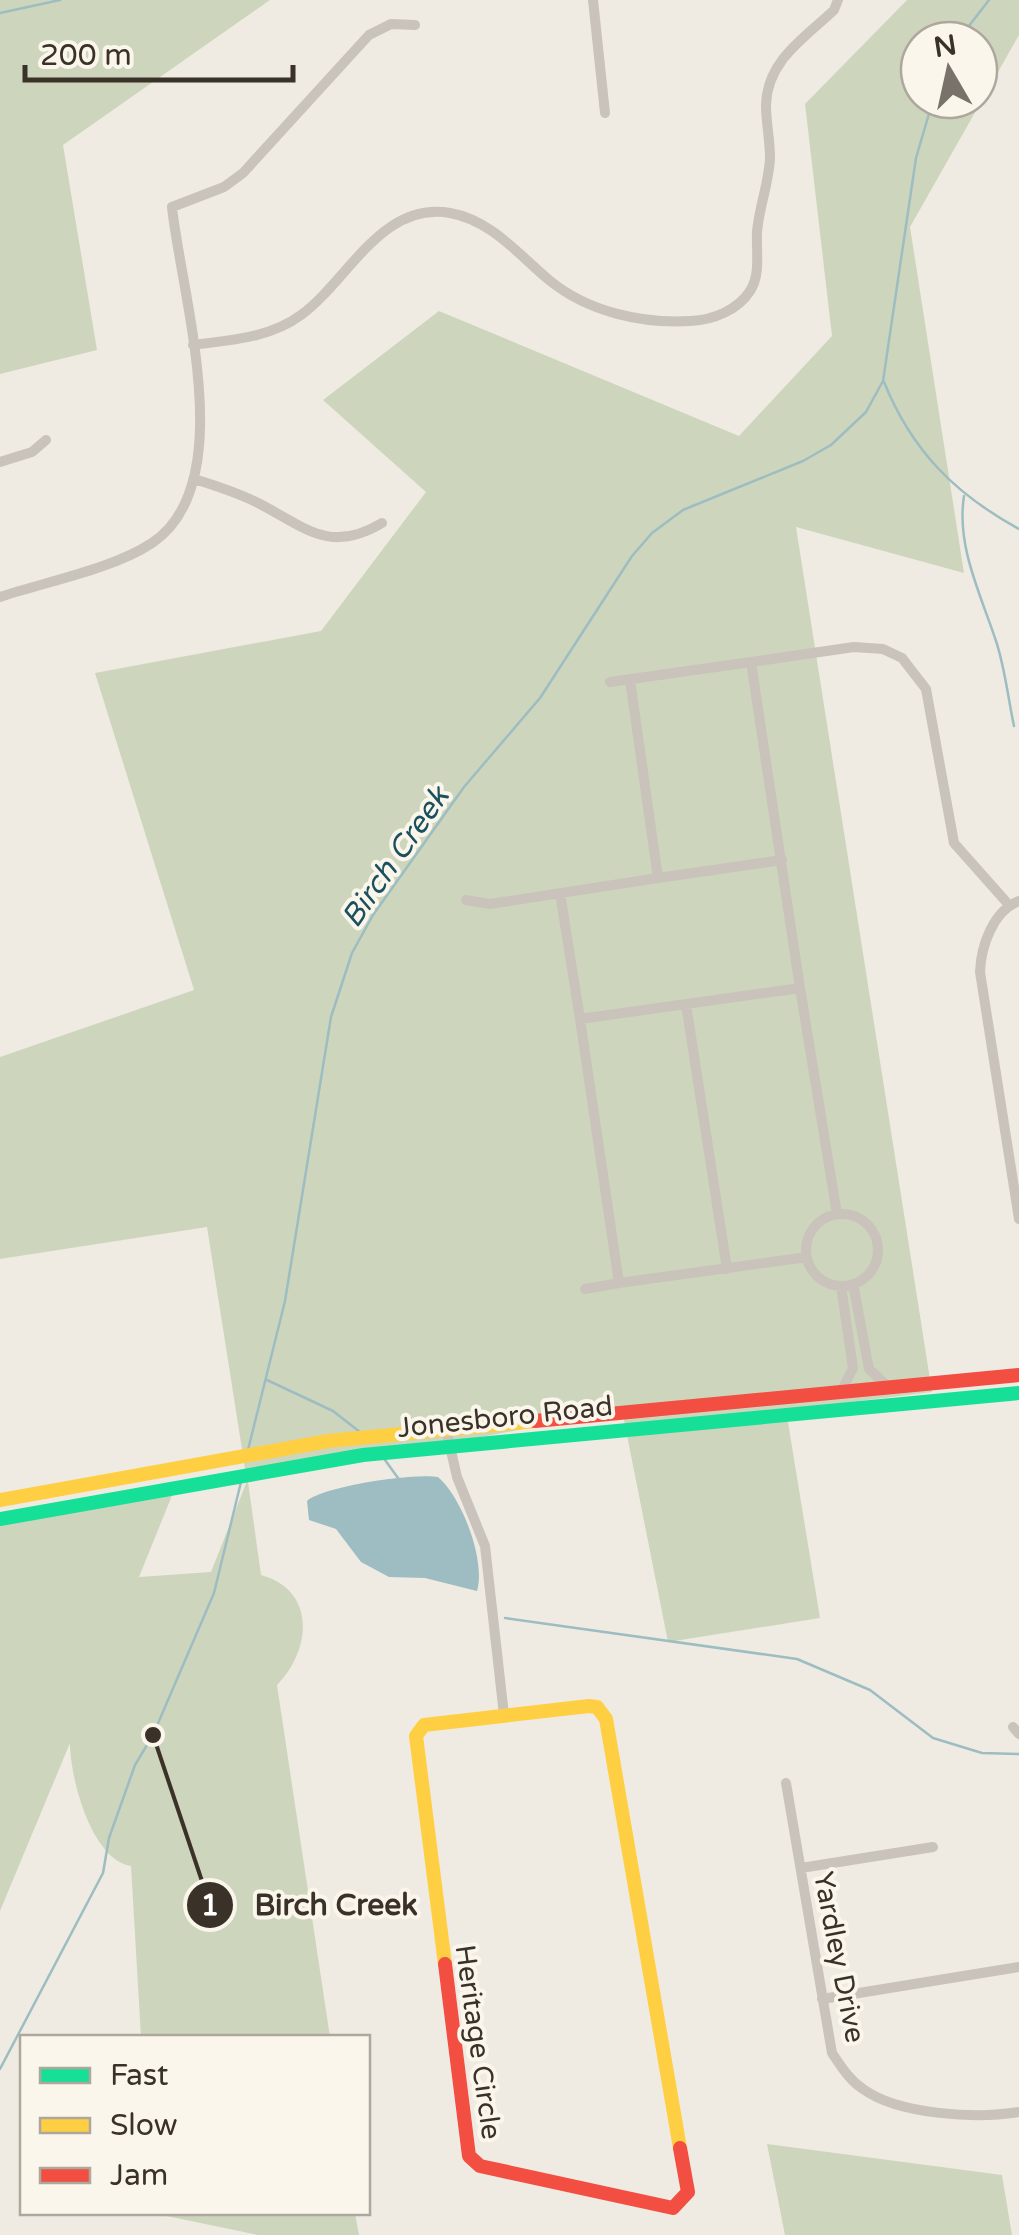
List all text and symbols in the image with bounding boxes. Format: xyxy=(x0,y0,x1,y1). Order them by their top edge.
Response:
scale bar xyxy=(25,20,292,82)
north arrow xyxy=(899,20,999,120)
text: N xyxy=(931,28,959,65)
text: 200 m xyxy=(40,37,132,74)
water label: Birch Creek xyxy=(333,778,459,935)
street label: Jonesboro Road xyxy=(396,1389,614,1445)
street label: Yardley Drive xyxy=(806,1869,872,2045)
callout: Birch Creek xyxy=(185,1875,438,1935)
text: 1 xyxy=(201,1887,219,1924)
text: Birch Creek xyxy=(254,1887,418,1924)
street label: Heritage Circle xyxy=(448,1943,508,2142)
legend xyxy=(20,2035,370,2215)
text: Fast xyxy=(110,2057,169,2094)
text: Slow xyxy=(110,2107,178,2144)
text: Jam xyxy=(110,2157,168,2194)

